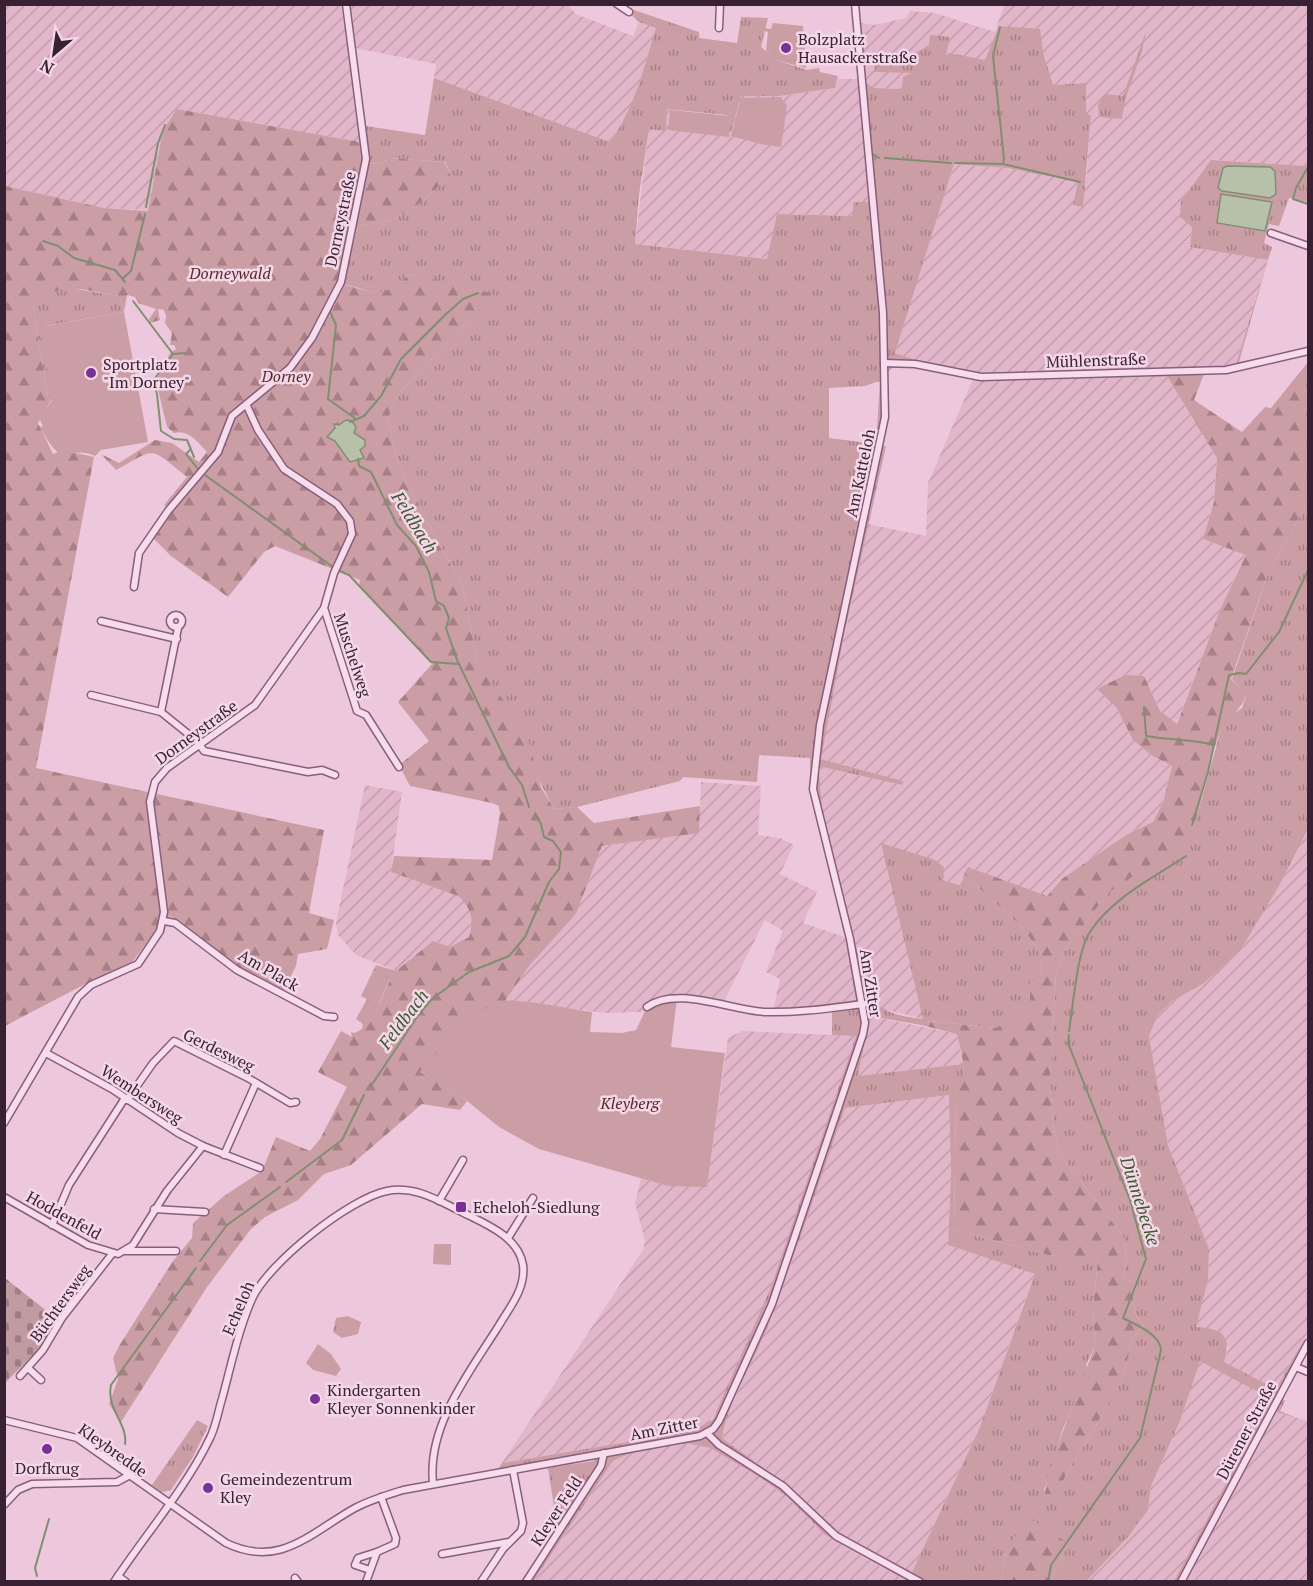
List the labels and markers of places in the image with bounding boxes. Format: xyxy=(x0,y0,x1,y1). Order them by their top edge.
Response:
place label: Bolzplatz Hausackerstraße xyxy=(798,28,917,68)
marker: Bolzplatz Hausackerstraße xyxy=(779,41,793,55)
place label: Sportplatz "Im Dorney" xyxy=(103,353,190,393)
marker: Sportplatz "Im Dorney" xyxy=(84,366,98,380)
place label: Echeloh-Siedlung xyxy=(473,1196,600,1218)
marker: Echeloh-Siedlung xyxy=(454,1200,468,1214)
place label: Kindergarten Kleyer Sonnenkinder xyxy=(327,1379,476,1419)
marker: Kindergarten Kleyer Sonnenkinder xyxy=(308,1392,322,1406)
marker: Dorfkrug xyxy=(40,1442,54,1456)
place label: Dorfkrug xyxy=(15,1457,79,1479)
place label: Gemeindezentrum Kley xyxy=(220,1468,352,1508)
marker: Gemeindezentrum Kley xyxy=(201,1481,215,1495)

